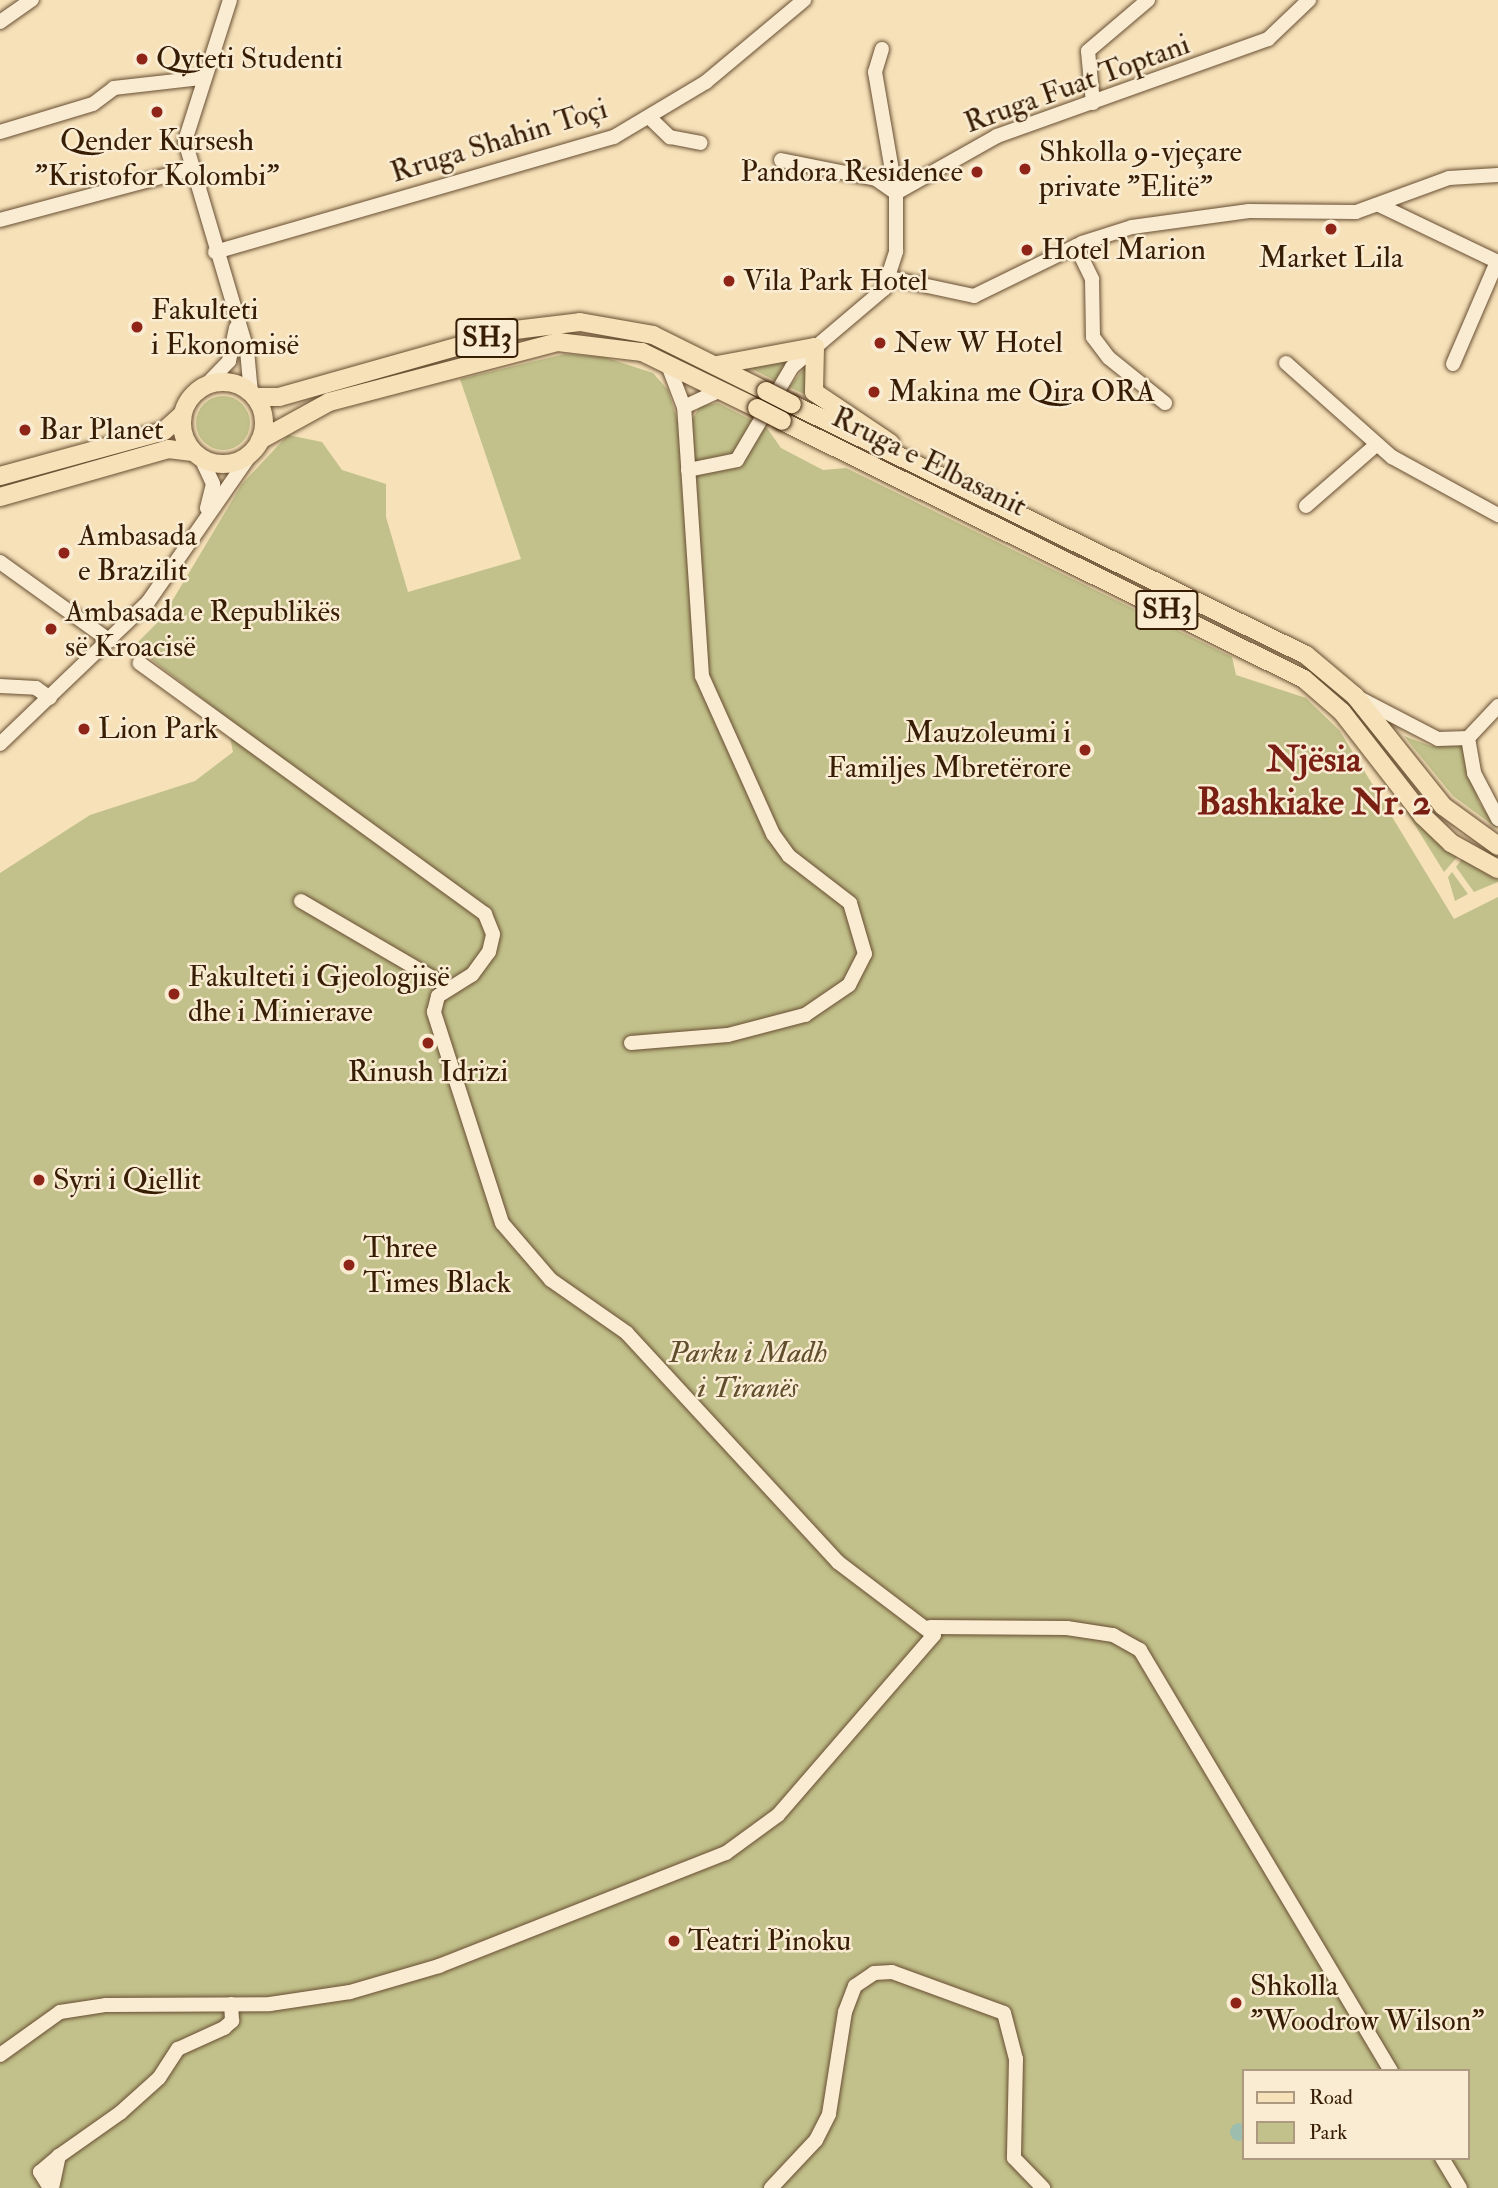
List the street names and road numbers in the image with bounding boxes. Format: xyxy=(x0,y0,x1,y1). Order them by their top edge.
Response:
street label: Rruga Fuat Toptani xyxy=(959,27,1195,141)
street label: Rruga Shahin Toçi xyxy=(386,91,612,191)
road number: SH3 xyxy=(454,314,520,362)
street label: Rruga e Elbasanit xyxy=(826,399,1032,525)
road number: SH3 xyxy=(1134,586,1200,634)

